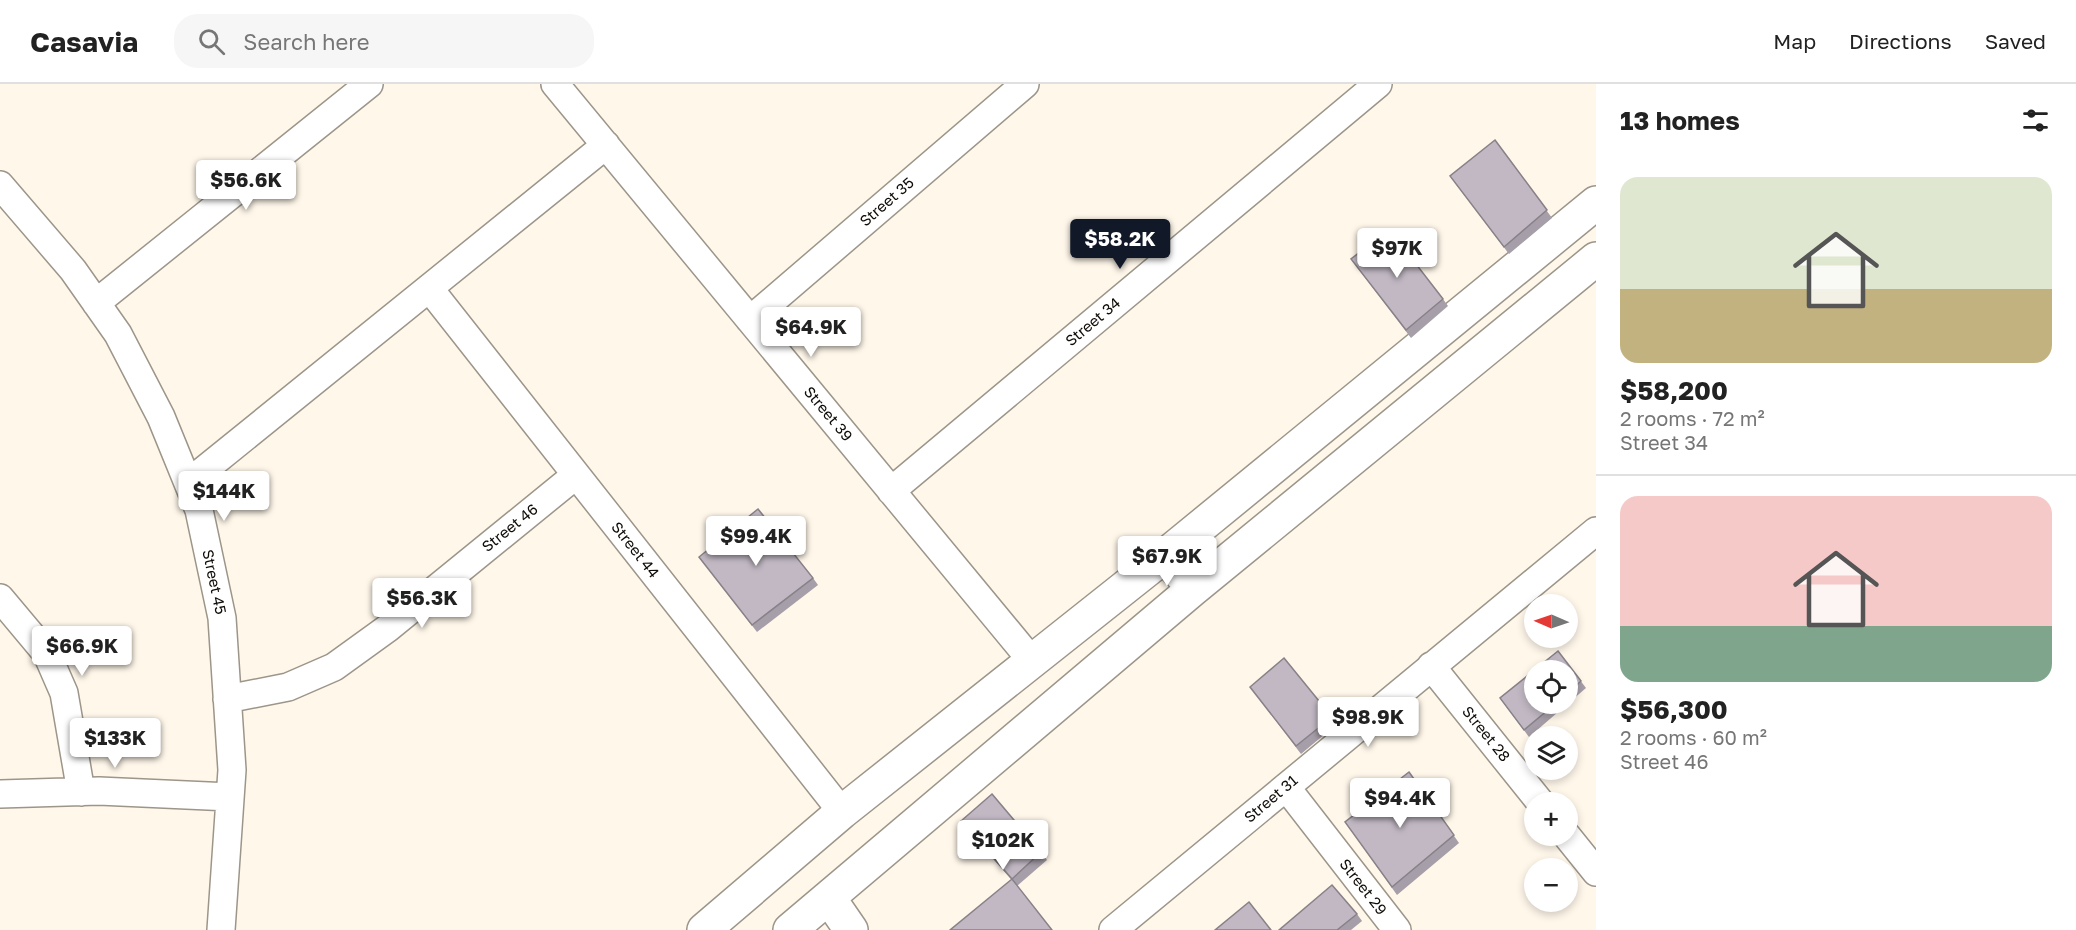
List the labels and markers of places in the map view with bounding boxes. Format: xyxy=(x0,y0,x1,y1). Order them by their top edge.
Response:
pin: $56.6K xyxy=(197,160,295,211)
pin: $58.2K xyxy=(1071,219,1169,270)
pin: $97K xyxy=(1361,228,1433,279)
pin: $64.9K xyxy=(762,307,860,358)
pin: $144K xyxy=(182,471,266,522)
pin: $99.4K xyxy=(707,516,805,567)
pin: $67.9K xyxy=(1118,536,1216,587)
pin: $56.3K xyxy=(373,578,471,629)
pin: $66.9K xyxy=(33,626,131,677)
pin: $98.9K xyxy=(1319,697,1417,748)
pin: $133K xyxy=(73,718,157,769)
pin: $94.4K xyxy=(1351,778,1449,829)
pin: $102K xyxy=(961,820,1045,871)

